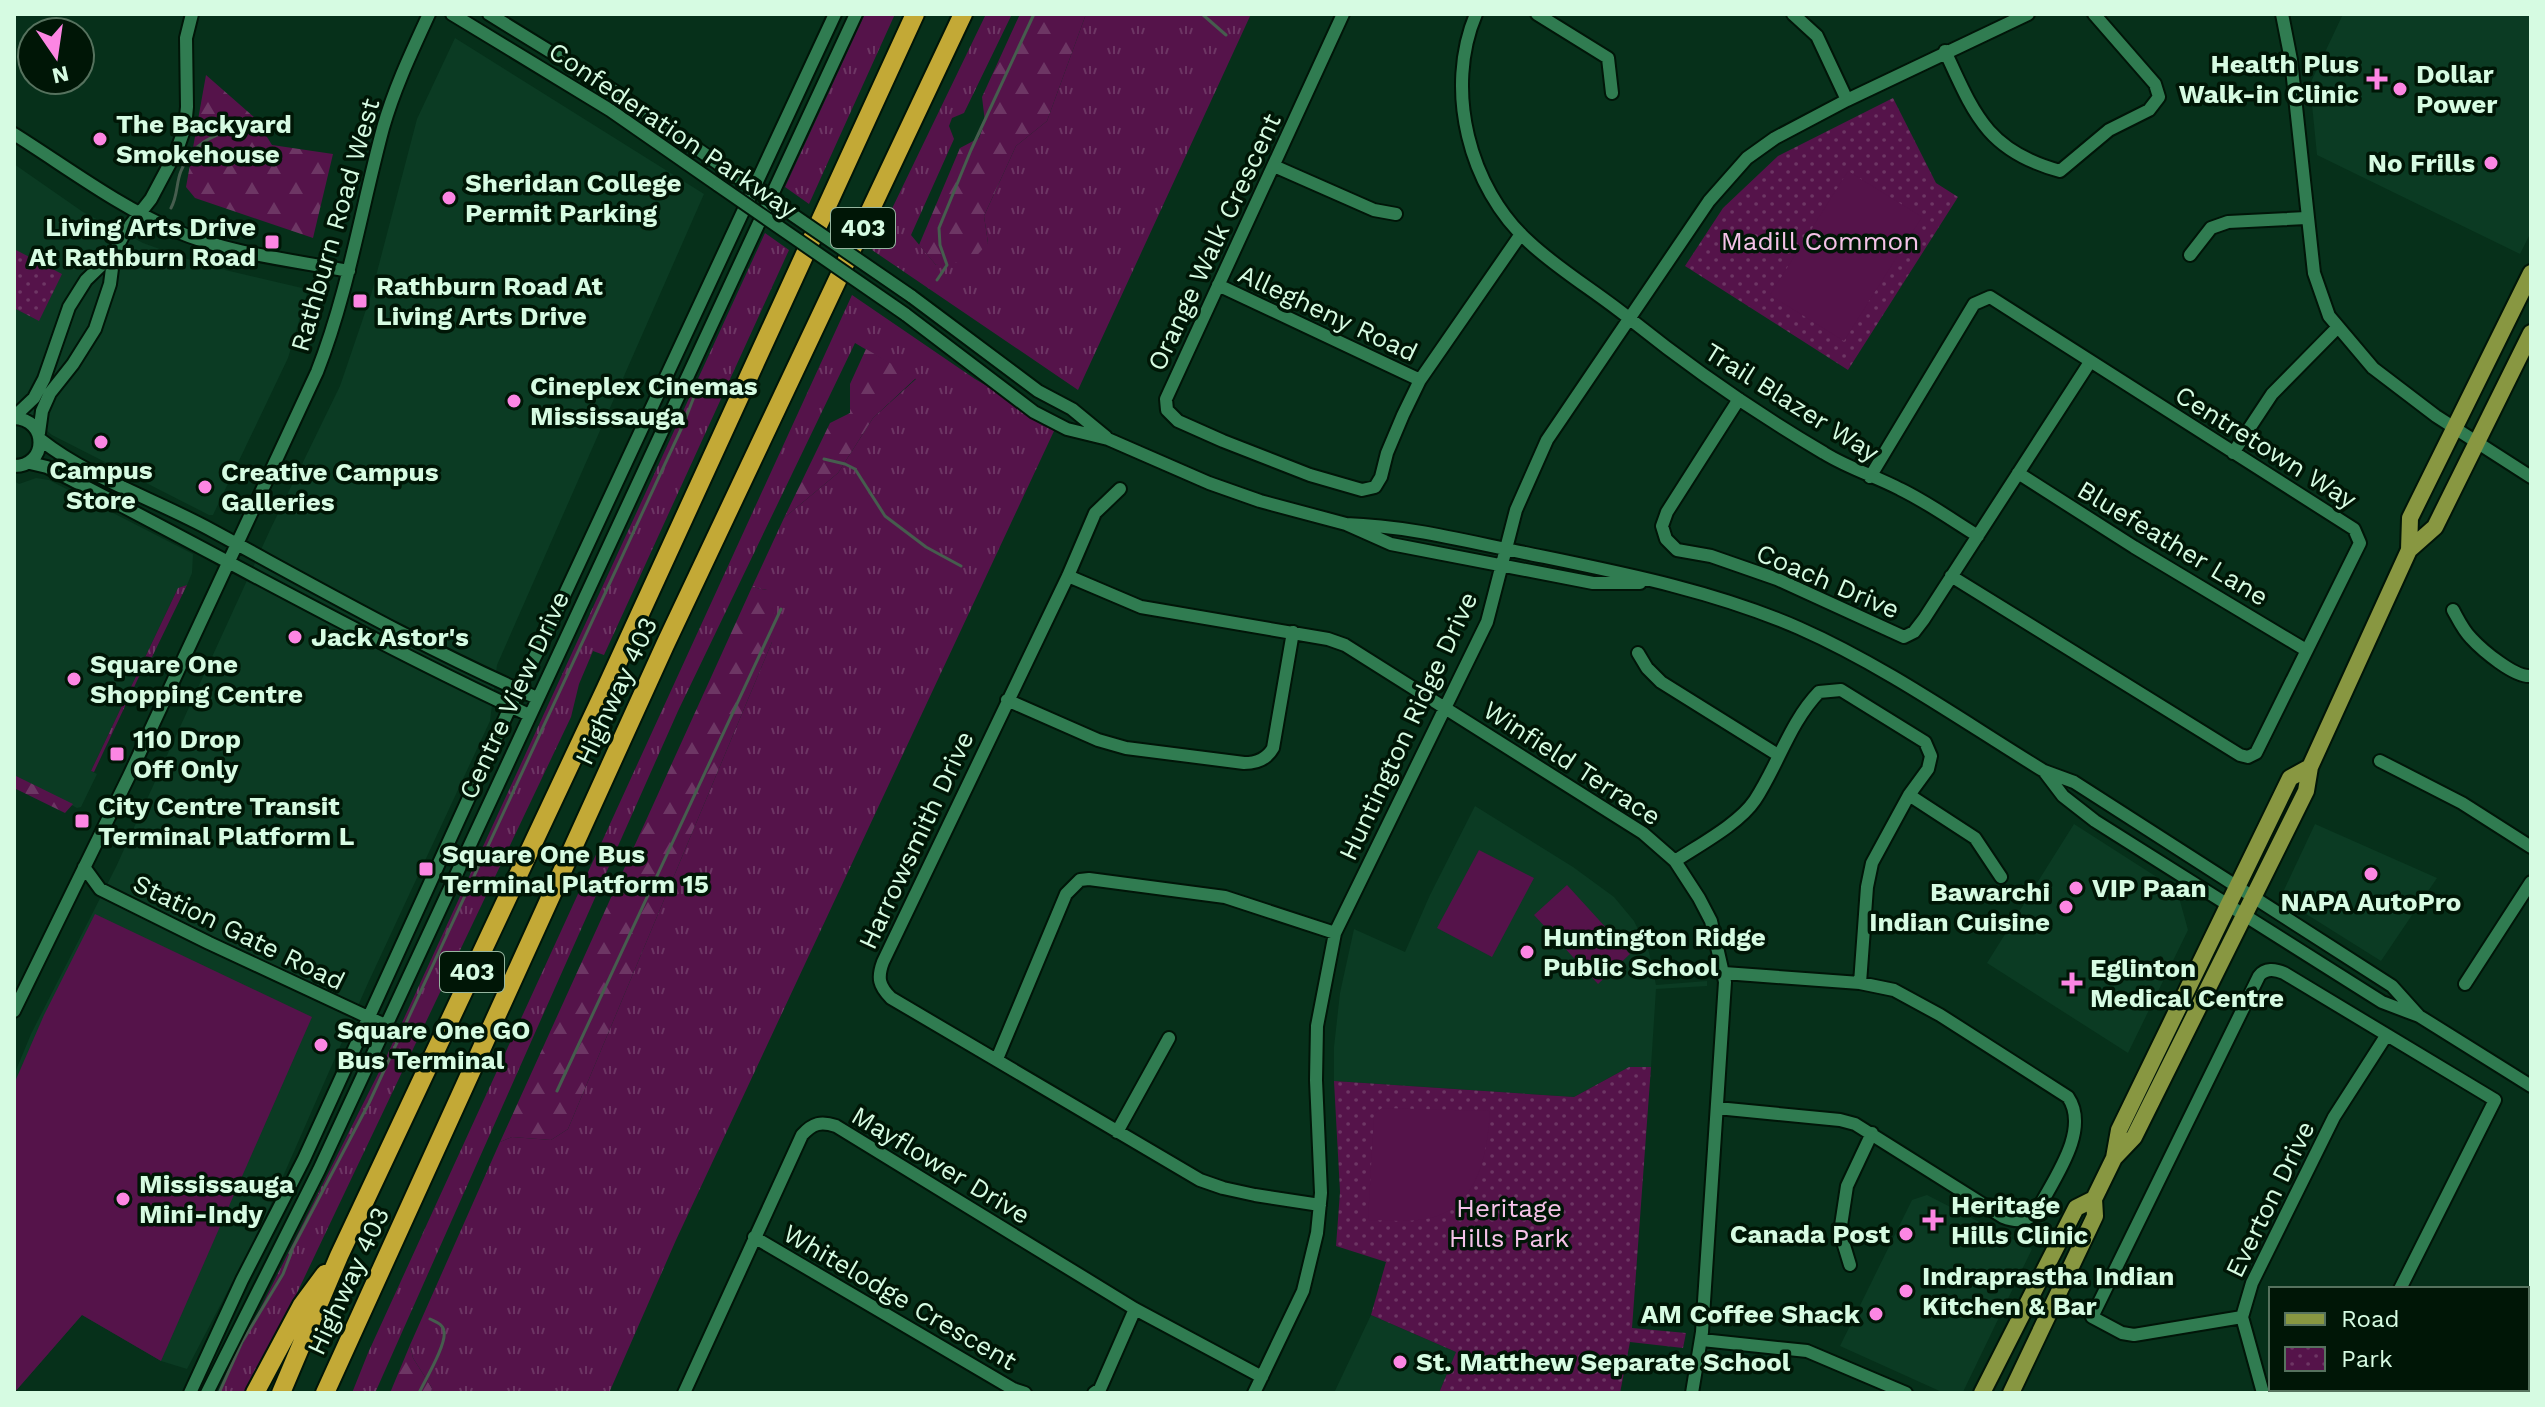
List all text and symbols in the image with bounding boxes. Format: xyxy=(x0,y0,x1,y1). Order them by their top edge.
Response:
north arrow xyxy=(16,16,96,96)
street label: Confederation Parkway xyxy=(543,36,803,225)
place label: Health Plus Walk-in Clinic xyxy=(2179,49,2359,109)
place label: Dollar Power xyxy=(2416,59,2498,119)
text: N xyxy=(50,61,71,89)
marker: Health Plus Walk-in Clinic xyxy=(2366,68,2388,90)
marker: Dollar Power xyxy=(2391,80,2409,98)
street label: Rathburn Road West xyxy=(285,95,386,355)
place label: The Backyard Smokehouse xyxy=(116,109,292,169)
street label: Orange Walk Crescent xyxy=(1141,109,1287,375)
marker: The Backyard Smokehouse xyxy=(91,130,109,148)
place label: No Frills xyxy=(2368,148,2475,178)
marker: No Frills xyxy=(2482,154,2500,172)
place label: Sheridan College Permit Parking xyxy=(465,168,682,228)
marker: Sheridan College Permit Parking xyxy=(440,189,458,207)
road number: 403 xyxy=(831,208,895,248)
place label: Living Arts Drive At Rathburn Road xyxy=(28,212,256,272)
park label: Madill Common xyxy=(1721,226,1919,256)
marker: Living Arts Drive At Rathburn Road xyxy=(263,233,281,251)
street label: Allegheny Road xyxy=(1234,258,1422,368)
place label: Rathburn Road At Living Arts Drive xyxy=(376,271,604,331)
marker: Rathburn Road At Living Arts Drive xyxy=(351,292,369,310)
street label: Trail Blazer Way xyxy=(1699,336,1885,468)
place label: Cineplex Cinemas Mississauga xyxy=(530,371,758,431)
street label: Centretown Way xyxy=(2170,379,2363,515)
marker: Cineplex Cinemas Mississauga xyxy=(505,392,523,410)
marker: Campus Store xyxy=(92,433,110,451)
place label: Campus Store xyxy=(49,455,153,515)
place label: Creative Campus Galleries xyxy=(221,457,439,517)
street label: Bluefeather Lane xyxy=(2072,474,2274,612)
marker: Creative Campus Galleries xyxy=(196,478,214,496)
street label: Coach Drive xyxy=(1752,537,1904,625)
street label: Centre View Drive xyxy=(453,586,575,804)
street label: Huntington Ridge Drive xyxy=(1333,587,1483,865)
street label: Highway 403 xyxy=(569,612,663,770)
place label: Jack Astor's xyxy=(311,622,469,652)
marker: Jack Astor's xyxy=(286,628,304,646)
place label: Square One Shopping Centre xyxy=(90,649,303,709)
marker: Square One Shopping Centre xyxy=(65,670,83,688)
street label: Winfield Terrace xyxy=(1478,694,1666,832)
place label: 110 Drop Off Only xyxy=(133,724,241,784)
street label: Harrowsmith Drive xyxy=(852,726,980,954)
marker: 110 Drop Off Only xyxy=(108,745,126,763)
place label: City Centre Transit Terminal Platform L xyxy=(98,791,354,851)
marker: City Centre Transit Terminal Platform L xyxy=(73,812,91,830)
place label: Square One Bus Terminal Platform 15 xyxy=(442,839,709,899)
marker: Square One Bus Terminal Platform 15 xyxy=(417,860,435,878)
marker: NAPA AutoPro xyxy=(2362,865,2380,883)
street label: Station Gate Road xyxy=(128,868,350,996)
place label: VIP Paan xyxy=(2092,873,2207,903)
place label: Bawarchi Indian Cuisine xyxy=(1869,877,2050,937)
marker: VIP Paan xyxy=(2067,879,2085,897)
place label: NAPA AutoPro xyxy=(2281,887,2461,917)
marker: Bawarchi Indian Cuisine xyxy=(2057,898,2075,916)
place label: Huntington Ridge Public School xyxy=(1543,922,1766,982)
marker: Huntington Ridge Public School xyxy=(1518,943,1536,961)
road number: 403 xyxy=(440,952,504,992)
place label: Eglinton Medical Centre xyxy=(2090,953,2284,1013)
marker: Eglinton Medical Centre xyxy=(2061,972,2083,994)
place label: Square One GO Bus Terminal xyxy=(337,1015,530,1075)
marker: Square One GO Bus Terminal xyxy=(312,1036,330,1054)
street label: Mayflower Drive xyxy=(846,1100,1036,1230)
street label: Everton Drive xyxy=(2219,1116,2321,1282)
place label: Mississauga Mini-Indy xyxy=(139,1169,294,1229)
marker: Mississauga Mini-Indy xyxy=(114,1190,132,1208)
place label: Heritage Hills Clinic xyxy=(1951,1190,2089,1250)
park label: Heritage Hills Park xyxy=(1449,1193,1569,1253)
street label: Highway 403 xyxy=(301,1202,395,1360)
marker: Heritage Hills Clinic xyxy=(1922,1209,1944,1231)
street label: Whitelodge Crescent xyxy=(778,1218,1022,1376)
place label: Canada Post xyxy=(1730,1219,1891,1249)
marker: Canada Post xyxy=(1897,1225,1915,1243)
place label: Indraprastha Indian Kitchen & Bar xyxy=(1922,1261,2174,1321)
marker: Indraprastha Indian Kitchen & Bar xyxy=(1897,1282,1915,1300)
legend xyxy=(2269,1287,2529,1391)
place label: AM Coffee Shack xyxy=(1641,1299,1861,1329)
marker: AM Coffee Shack xyxy=(1867,1305,1885,1323)
text: Road xyxy=(2341,1305,2400,1333)
text: Park xyxy=(2341,1345,2393,1373)
place label: St. Matthew Separate School xyxy=(1416,1347,1791,1377)
marker: St. Matthew Separate School xyxy=(1391,1353,1409,1371)

